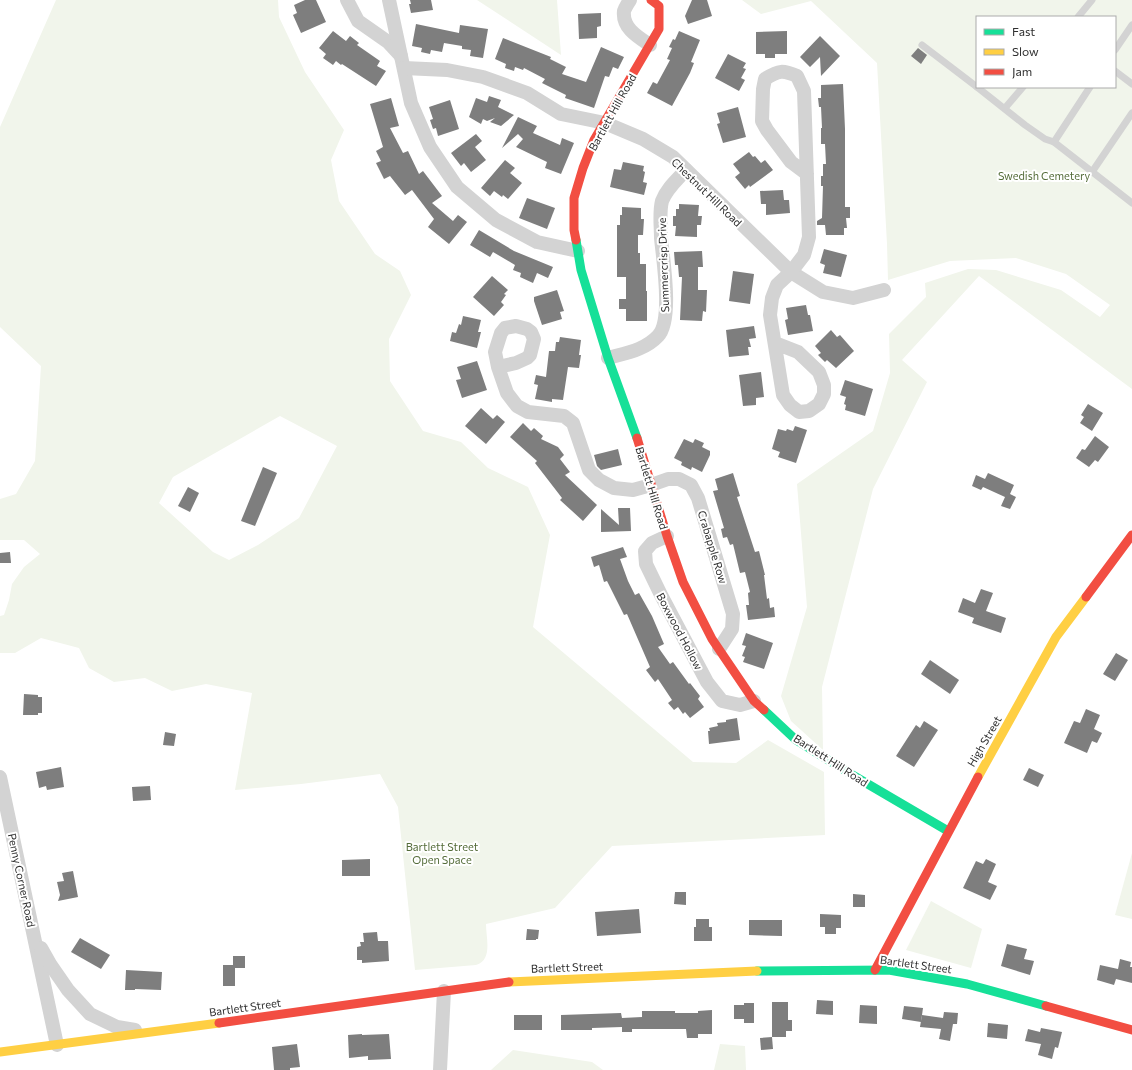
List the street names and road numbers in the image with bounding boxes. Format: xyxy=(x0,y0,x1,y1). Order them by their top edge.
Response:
street label: Bartlett Hill Road xyxy=(586,71,638,153)
street label: Chestnut Hill Road xyxy=(669,155,745,229)
street label: Summercrisp Drive xyxy=(655,217,671,313)
street label: Bartlett Hill Road xyxy=(633,445,671,531)
street label: Crabapple Row xyxy=(696,509,730,585)
street label: Boxwood Hollow xyxy=(654,590,706,672)
street label: High Street xyxy=(964,713,1004,769)
street label: Bartlett Hill Road xyxy=(791,731,871,789)
street label: Penny Corner Road xyxy=(6,832,38,928)
street label: Bartlett Street xyxy=(879,953,953,976)
street label: Bartlett Street xyxy=(531,959,604,975)
street label: Bartlett Street xyxy=(208,995,282,1018)

